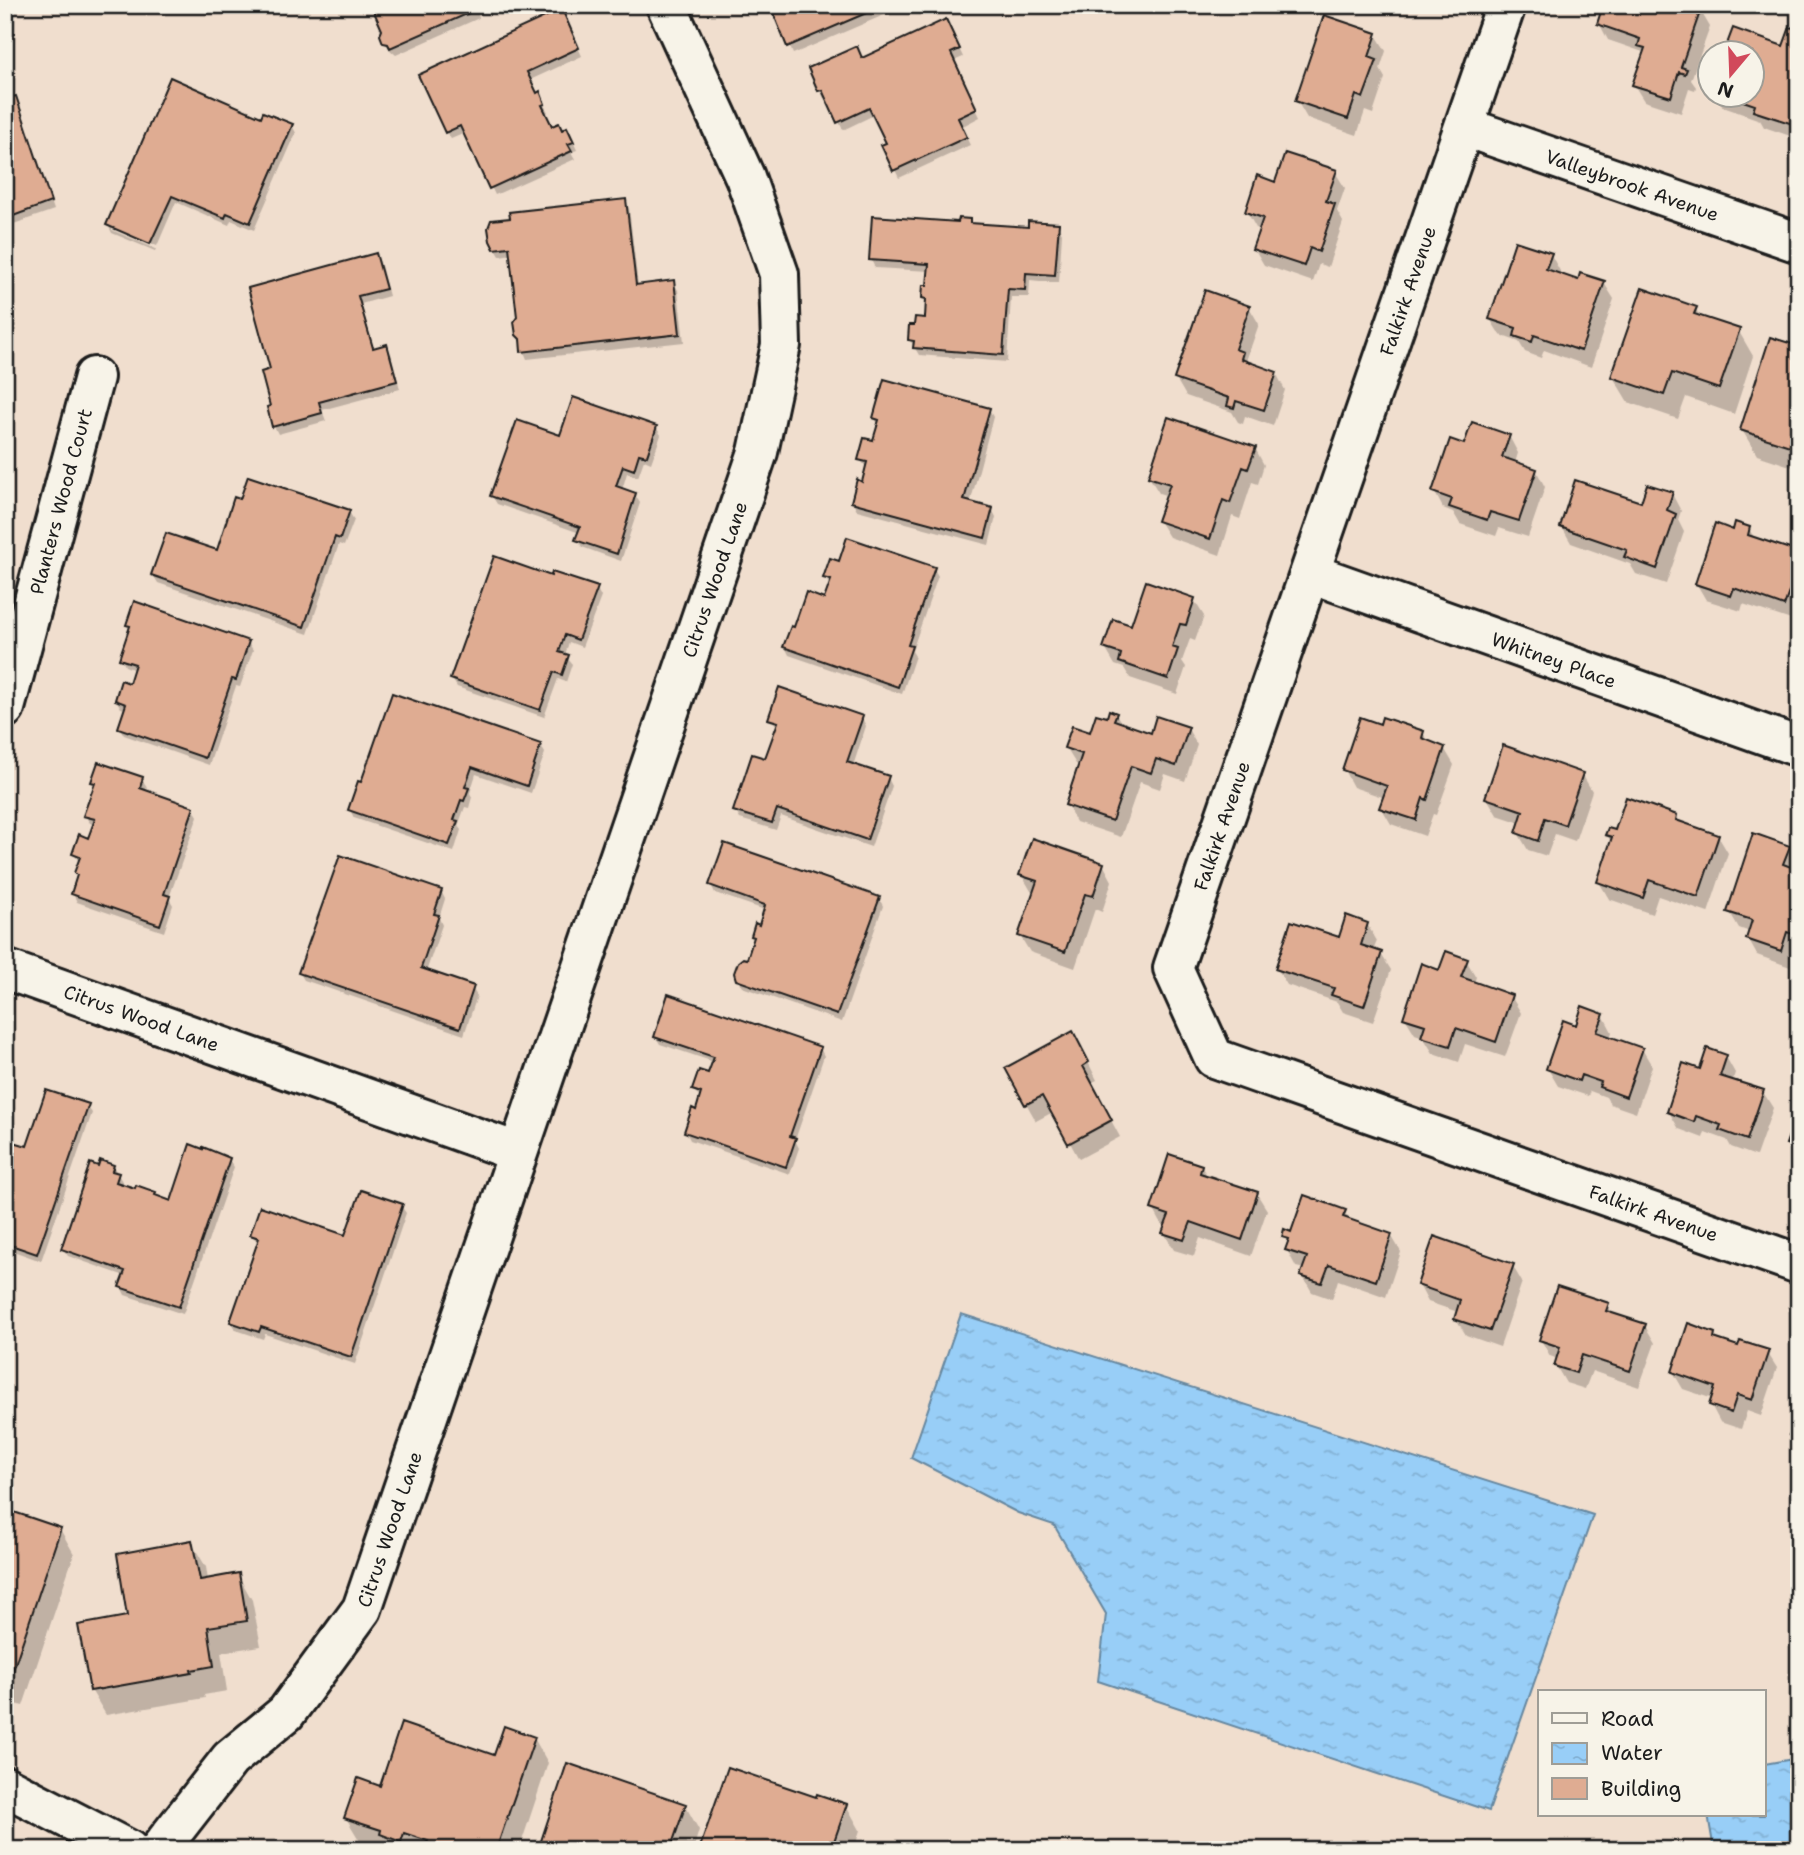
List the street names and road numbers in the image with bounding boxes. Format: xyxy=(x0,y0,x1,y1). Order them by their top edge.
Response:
street label: Valleybrook Avenue xyxy=(1542,143,1722,227)
street label: Falkirk Avenue xyxy=(1374,223,1442,359)
street label: Planters Wood Court xyxy=(24,406,98,597)
street label: Citrus Wood Lane xyxy=(676,498,753,661)
street label: Whitney Place xyxy=(1488,626,1620,694)
street label: Falkirk Avenue xyxy=(1188,758,1256,894)
street label: Citrus Wood Lane xyxy=(60,979,223,1057)
street label: Falkirk Avenue xyxy=(1586,1179,1722,1247)
street label: Citrus Wood Lane xyxy=(351,1448,428,1611)

